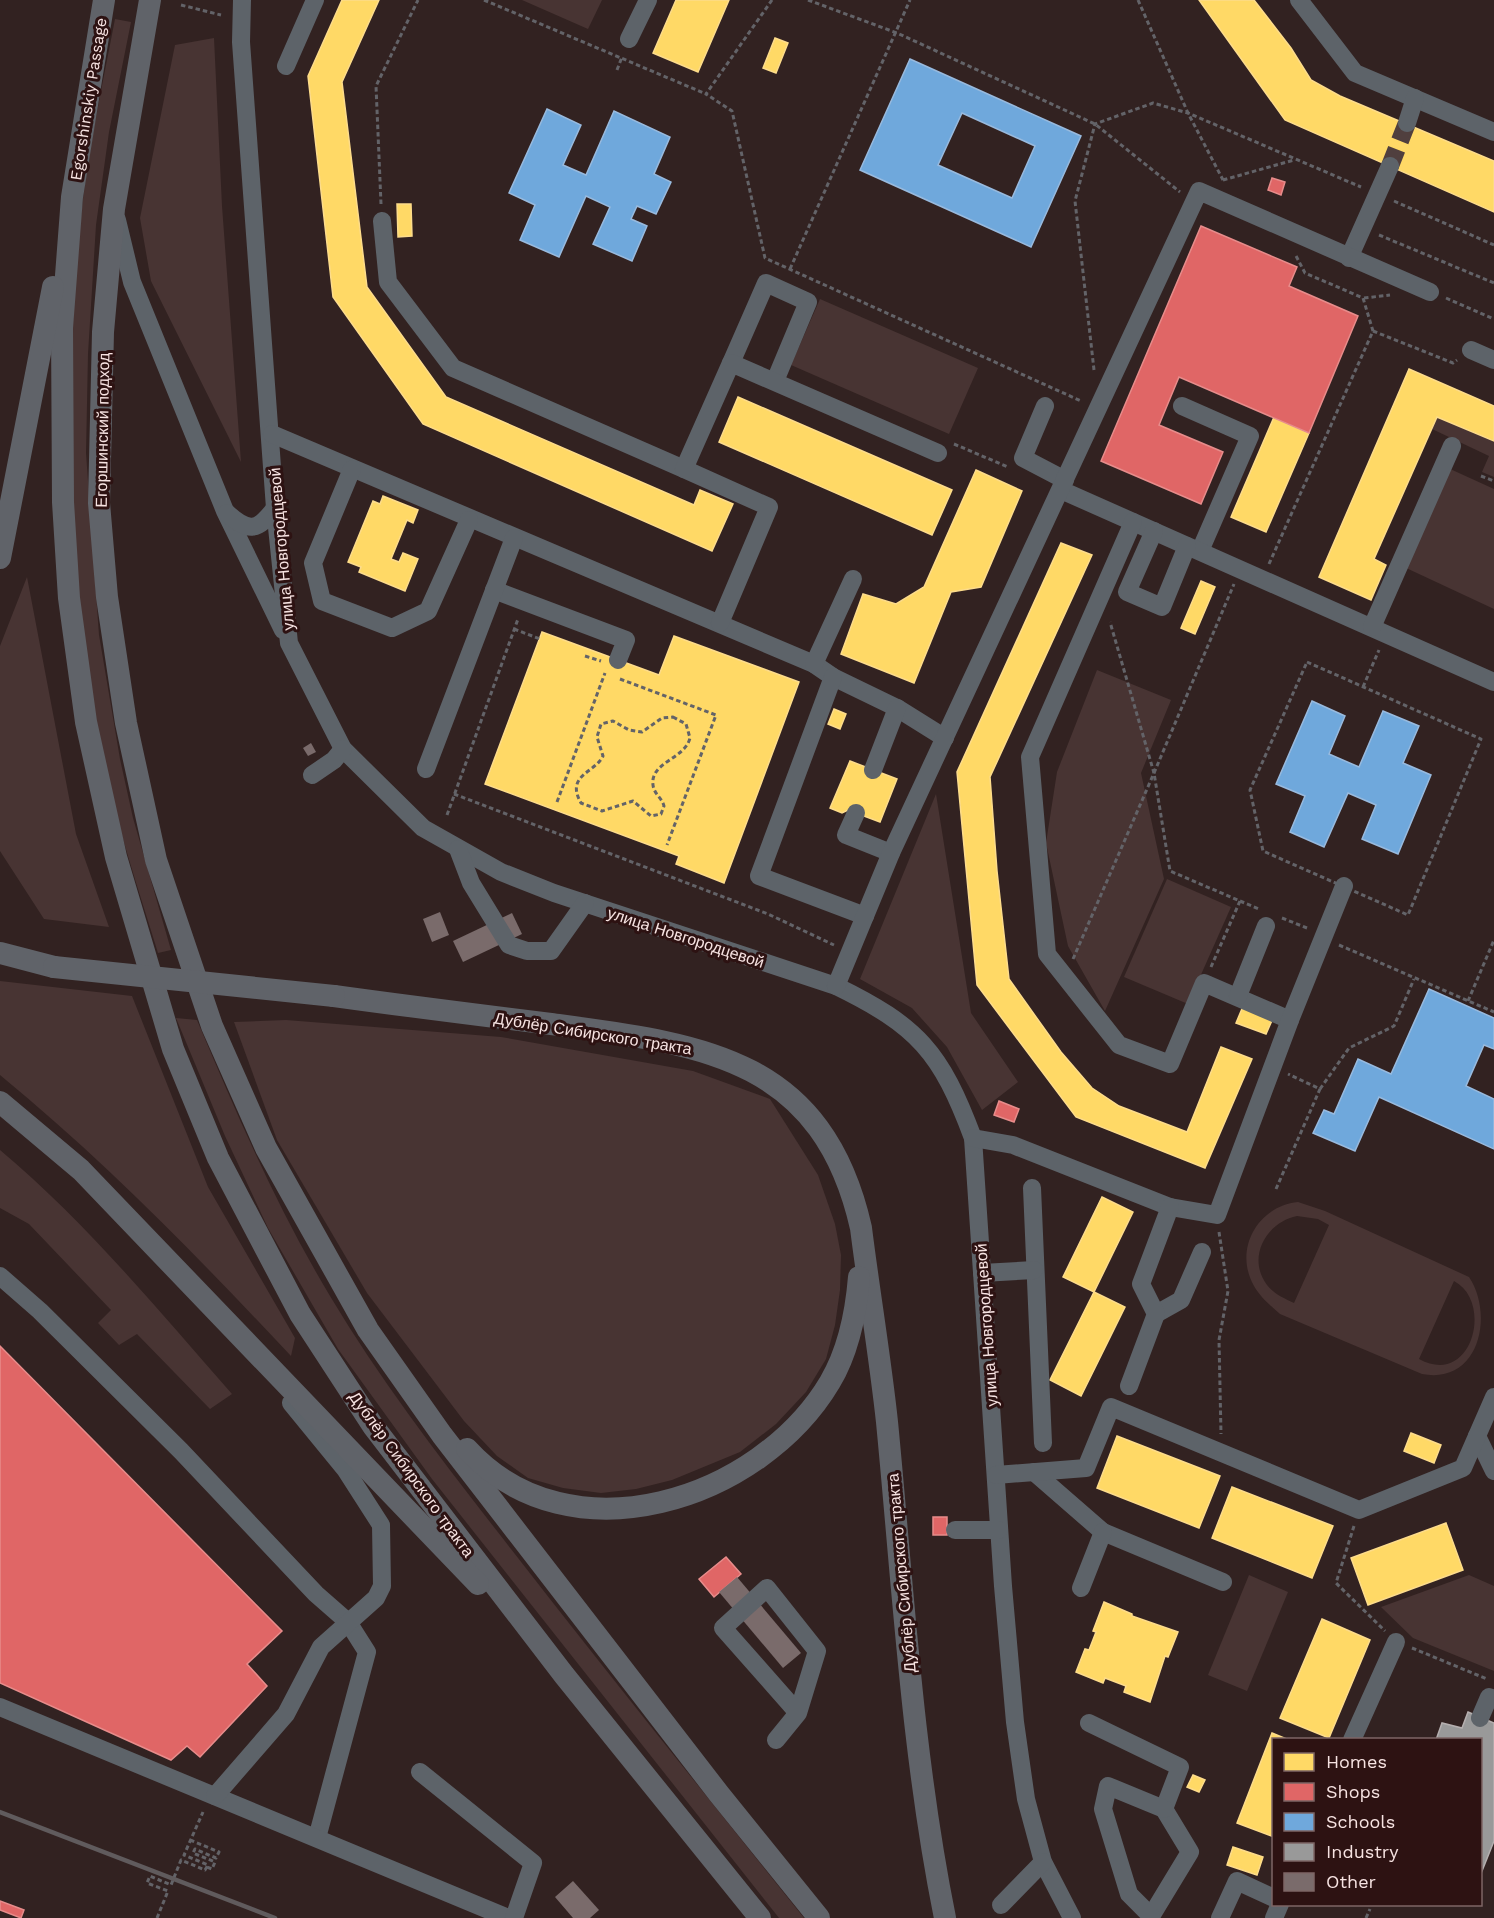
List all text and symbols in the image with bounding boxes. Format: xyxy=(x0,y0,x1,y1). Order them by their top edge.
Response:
street label: Egorshinskiy Passage xyxy=(66,16,111,182)
street label: Егоршинский подход xyxy=(92,352,113,508)
street label: улица Новгородцевой xyxy=(265,467,298,631)
street label: улица Новгородцевой xyxy=(605,903,767,972)
street label: Дублёр Сибирского тракта xyxy=(493,1008,693,1059)
street label: улица Новгородцевой xyxy=(971,1243,1002,1407)
street label: Дублёр Сибирского тракта xyxy=(345,1388,478,1561)
street label: Дублёр Сибирского тракта xyxy=(883,1472,920,1673)
legend xyxy=(1272,1738,1482,1906)
text: Homes xyxy=(1326,1751,1387,1772)
text: Shops xyxy=(1326,1781,1380,1802)
text: Schools xyxy=(1326,1811,1395,1832)
text: Industry xyxy=(1326,1841,1399,1862)
text: Other xyxy=(1326,1871,1376,1892)

